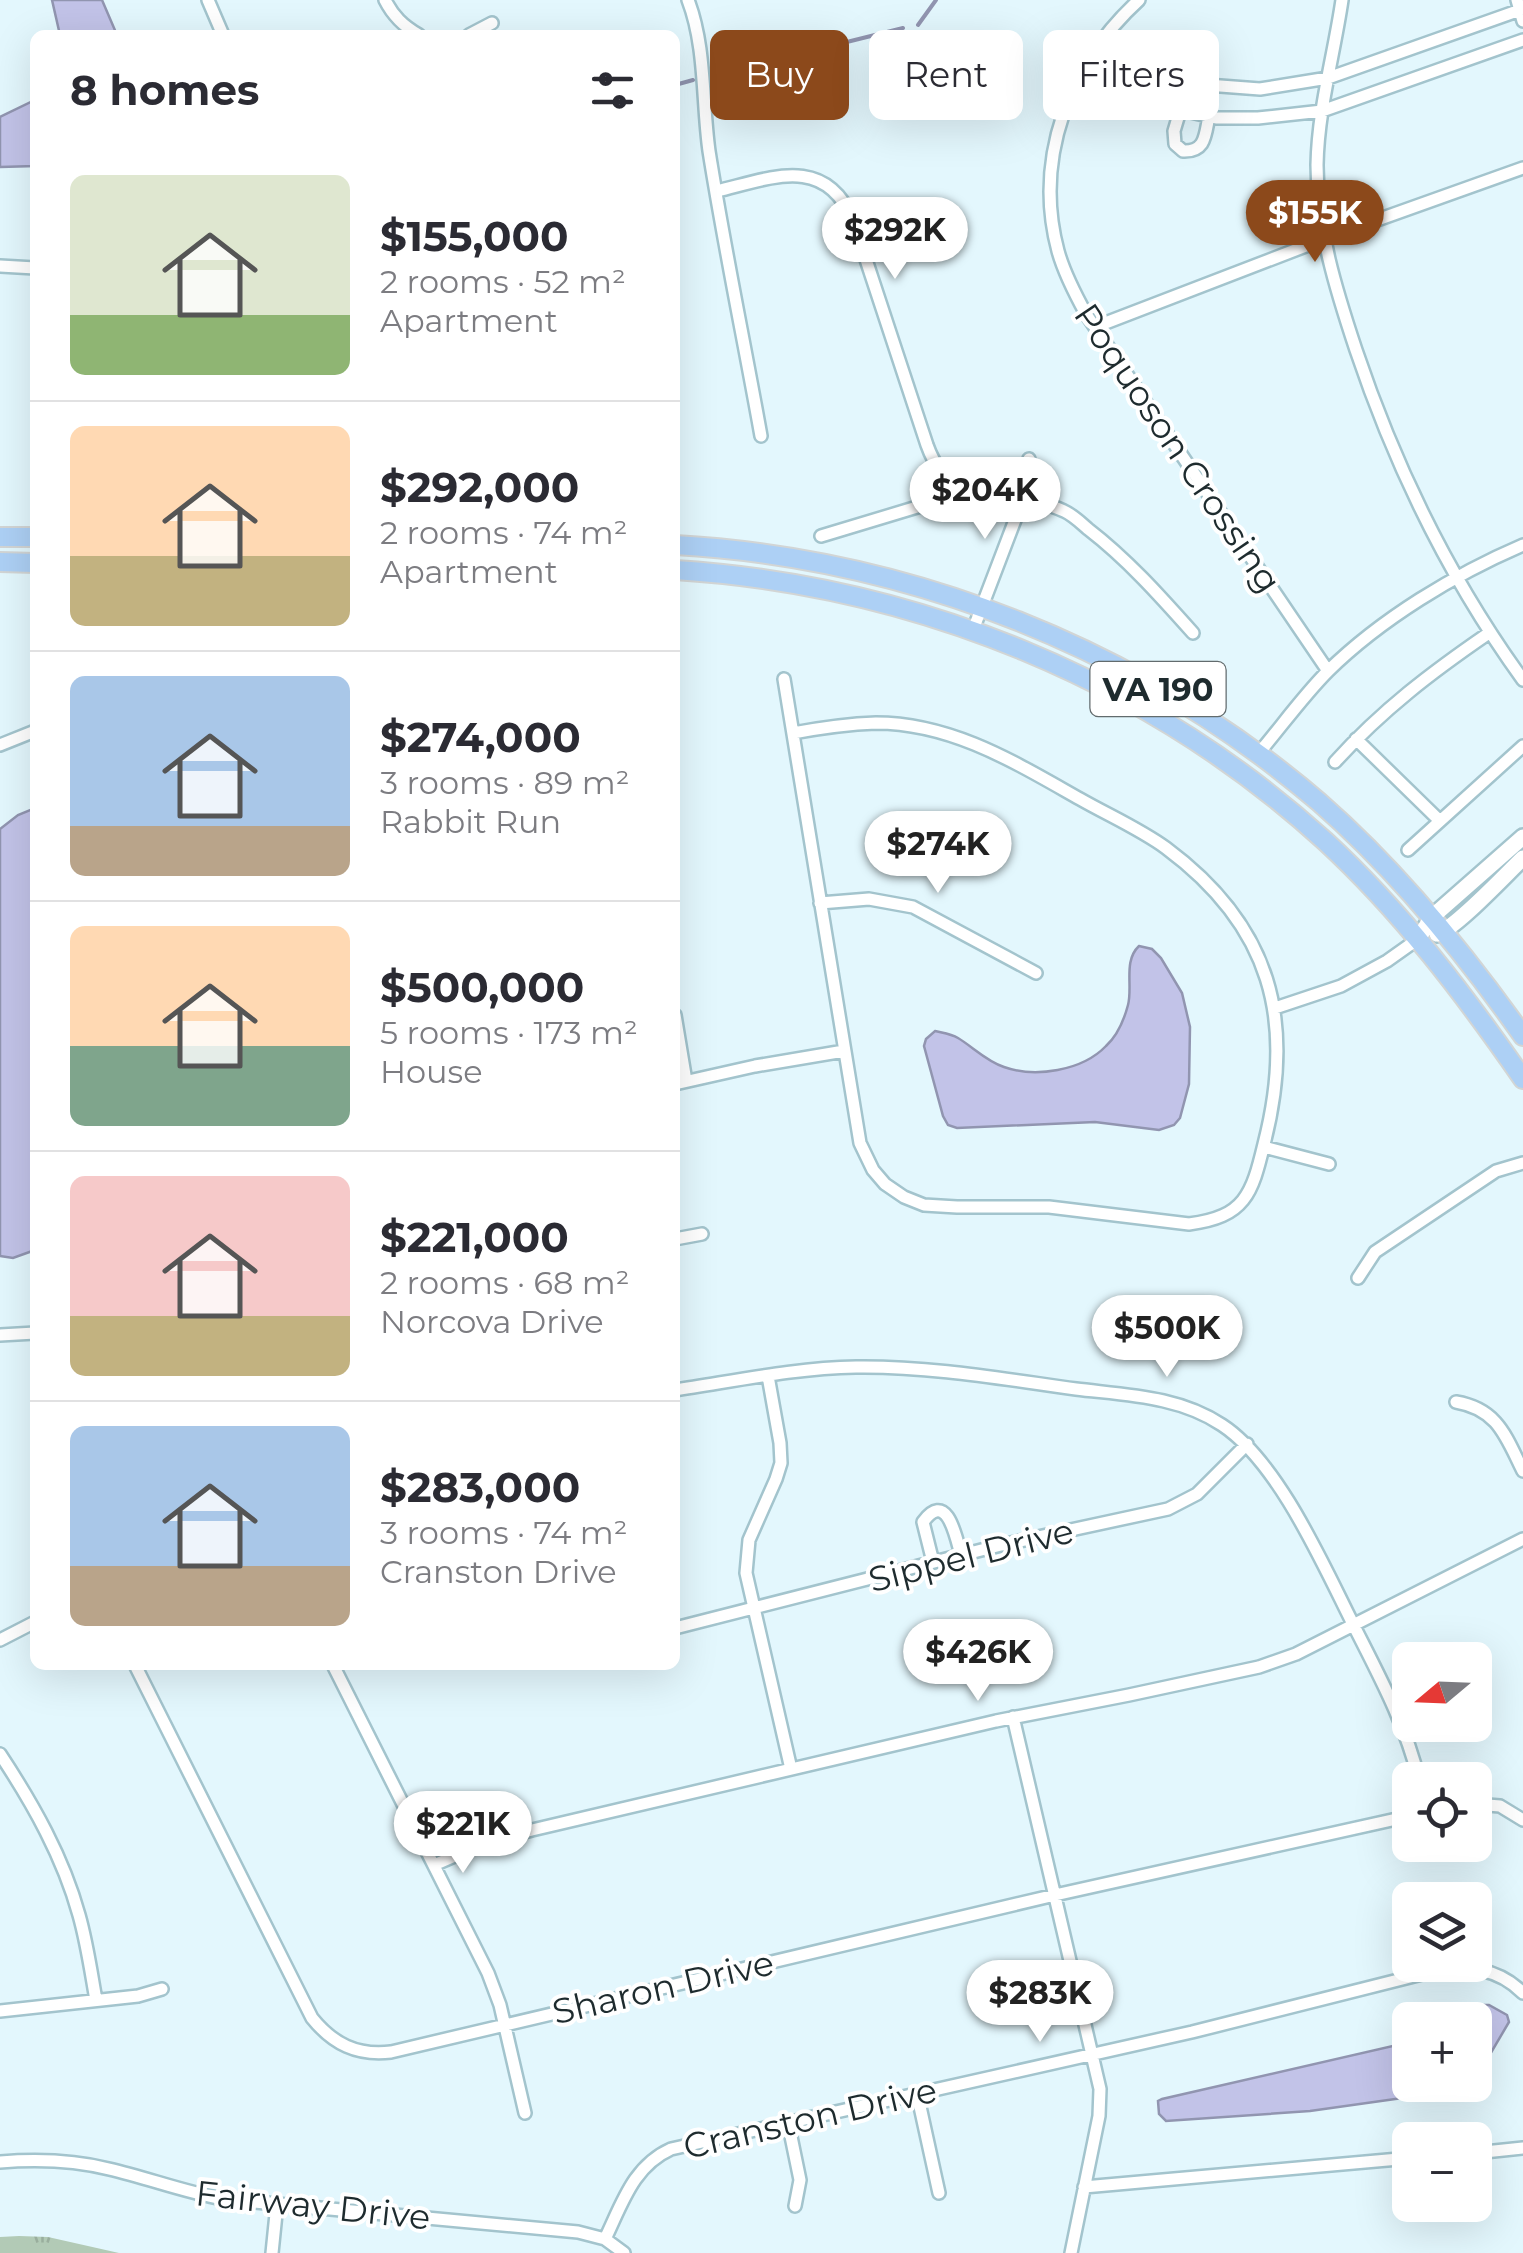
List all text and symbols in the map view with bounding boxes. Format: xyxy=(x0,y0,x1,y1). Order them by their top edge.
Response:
chip: Buy xyxy=(710,30,849,120)
chip: Rent xyxy=(869,30,1023,120)
chip: Filters xyxy=(1043,30,1219,120)
icon: filters xyxy=(585,63,640,118)
text: 8 homes xyxy=(70,64,259,116)
pin: $155K xyxy=(1245,180,1385,265)
text: $155K xyxy=(1268,193,1362,232)
pin: $292K xyxy=(825,197,965,282)
text: $155,000 xyxy=(380,210,569,262)
text: $292K xyxy=(844,210,946,249)
icon: home xyxy=(150,215,270,335)
text: 2 rooms · 52 m² xyxy=(380,262,626,301)
street label: Poquoson Crossing xyxy=(1065,295,1291,601)
text: Apartment xyxy=(380,301,558,340)
pin: $204K xyxy=(915,457,1055,542)
text: $292,000 xyxy=(380,461,579,513)
icon: home xyxy=(150,466,270,586)
text: $204K xyxy=(932,470,1038,509)
text: 2 rooms · 74 m² xyxy=(380,513,628,552)
text: Apartment xyxy=(380,552,558,591)
road number: VA 190 xyxy=(1090,662,1226,716)
text: $274,000 xyxy=(380,711,581,763)
icon: home xyxy=(150,716,270,836)
text: 3 rooms · 89 m² xyxy=(380,763,629,802)
text: Rabbit Run xyxy=(380,802,561,841)
pin: $274K xyxy=(868,811,1008,896)
text: $274K xyxy=(887,824,989,863)
text: $500,000 xyxy=(380,961,584,1013)
icon: home xyxy=(150,966,270,1086)
text: 5 rooms · 173 m² xyxy=(380,1013,638,1052)
text: House xyxy=(380,1052,483,1091)
text: $221,000 xyxy=(380,1211,569,1263)
icon: home xyxy=(150,1216,270,1336)
text: 2 rooms · 68 m² xyxy=(380,1263,630,1302)
pin: $500K xyxy=(1097,1295,1237,1380)
text: Norcova Drive xyxy=(380,1302,604,1341)
text: $500K xyxy=(1114,1308,1220,1347)
text: $283,000 xyxy=(380,1461,580,1513)
icon: home xyxy=(150,1466,270,1586)
street label: Sippel Drive xyxy=(864,1509,1078,1601)
text: 3 rooms · 74 m² xyxy=(380,1513,627,1552)
text: Cranston Drive xyxy=(380,1552,617,1591)
pin: $426K xyxy=(908,1619,1048,1704)
text: $426K xyxy=(925,1632,1031,1671)
north arrow xyxy=(1392,1642,1492,1742)
map controls xyxy=(1392,1642,1492,2222)
button: locate xyxy=(1392,1762,1492,1862)
pin: $221K xyxy=(393,1791,533,1876)
text: $221K xyxy=(416,1804,510,1843)
button: layers xyxy=(1392,1882,1492,1982)
street label: Sharon Drive xyxy=(548,1941,778,2033)
pin: $283K xyxy=(970,1960,1110,2045)
text: $283K xyxy=(988,1973,1092,2012)
button: + xyxy=(1392,2002,1492,2102)
street label: Cranston Drive xyxy=(679,2068,941,2168)
button: − xyxy=(1392,2122,1492,2222)
street label: Fairway Drive xyxy=(193,2171,433,2239)

